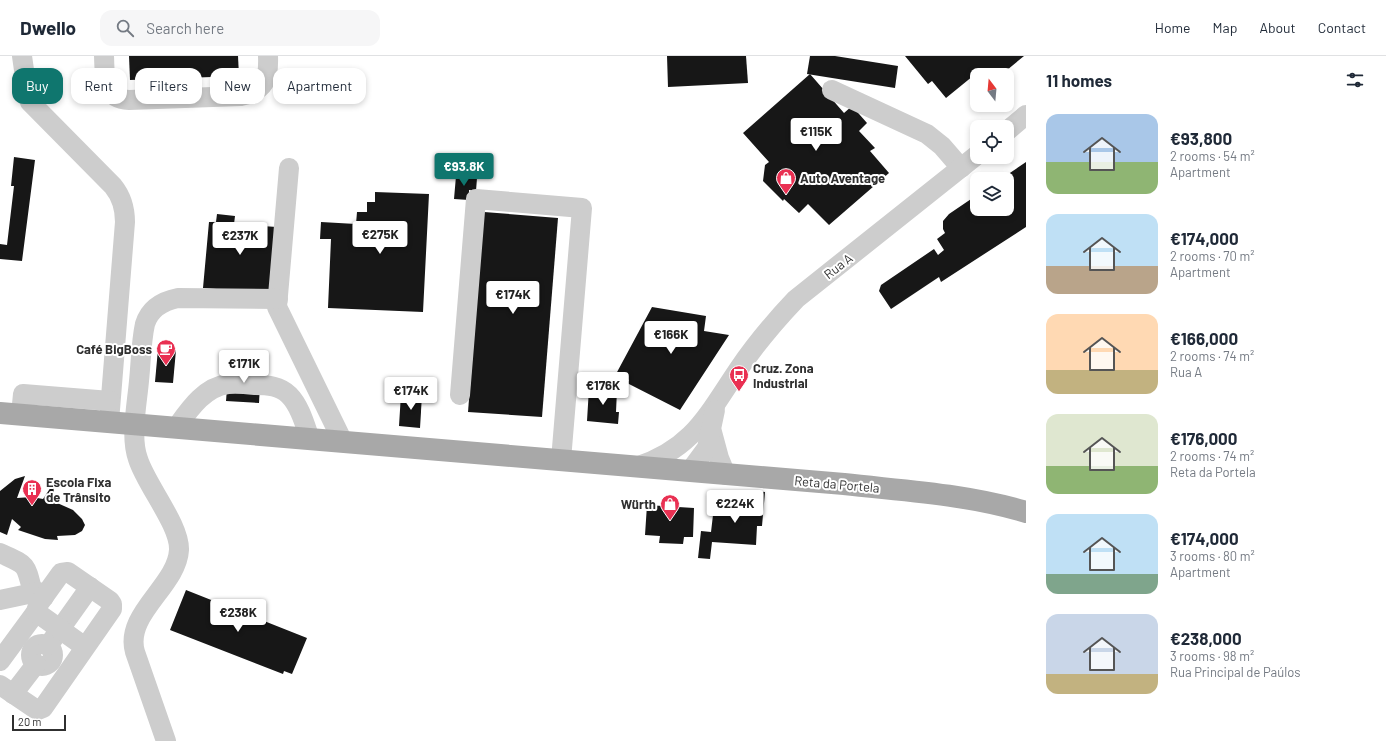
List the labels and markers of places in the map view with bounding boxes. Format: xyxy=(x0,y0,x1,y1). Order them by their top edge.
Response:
pin: €115K xyxy=(788,118,844,152)
pin: €93.8K xyxy=(431,153,497,187)
shop icon: Auto Aventage xyxy=(775,167,797,195)
place label: Auto Aventage xyxy=(800,170,885,186)
pin: €275K xyxy=(352,221,408,255)
pin: €237K xyxy=(212,222,268,256)
pin: €174K xyxy=(485,281,541,315)
pin: €166K xyxy=(643,321,699,355)
cafe icon: Café BigBoss xyxy=(155,338,177,366)
place label: Café BigBoss xyxy=(76,341,152,357)
pin: €171K xyxy=(216,350,272,384)
place label: Cruz. Zona Industrial xyxy=(753,360,814,391)
bus stop icon: Cruz. Zona Industrial xyxy=(728,364,750,392)
pin: €176K xyxy=(575,372,631,406)
pin: €174K xyxy=(383,377,439,411)
place label: Escola Fixa de Trânsito xyxy=(46,474,111,505)
building icon: Escola Fixa de Trânsito xyxy=(21,478,43,506)
pin: €224K xyxy=(707,490,763,524)
shop icon: Würth xyxy=(659,493,681,521)
place label: Würth xyxy=(621,496,656,512)
pin: €238K xyxy=(210,599,266,633)

